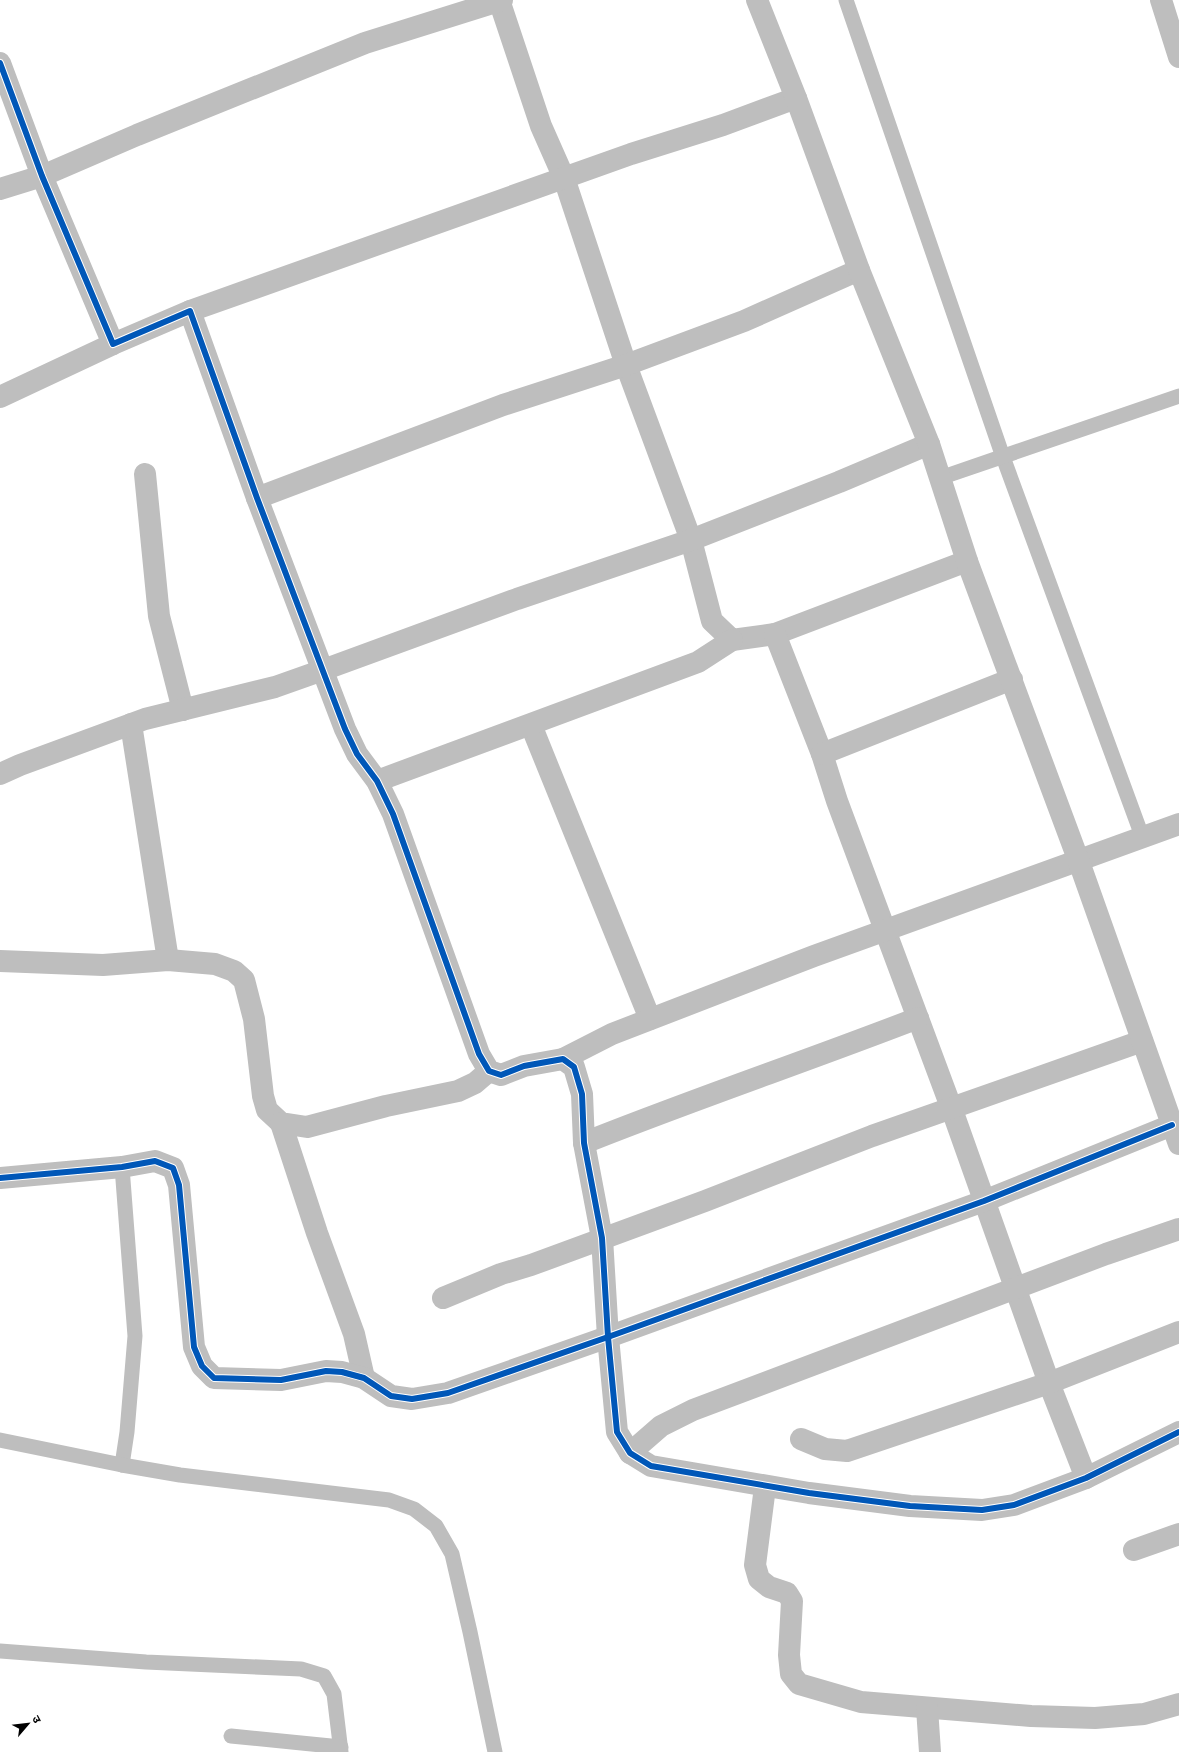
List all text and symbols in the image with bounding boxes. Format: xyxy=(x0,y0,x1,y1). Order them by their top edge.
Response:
north arrow xyxy=(8,1704,48,1744)
text: उ xyxy=(29,1714,44,1726)

